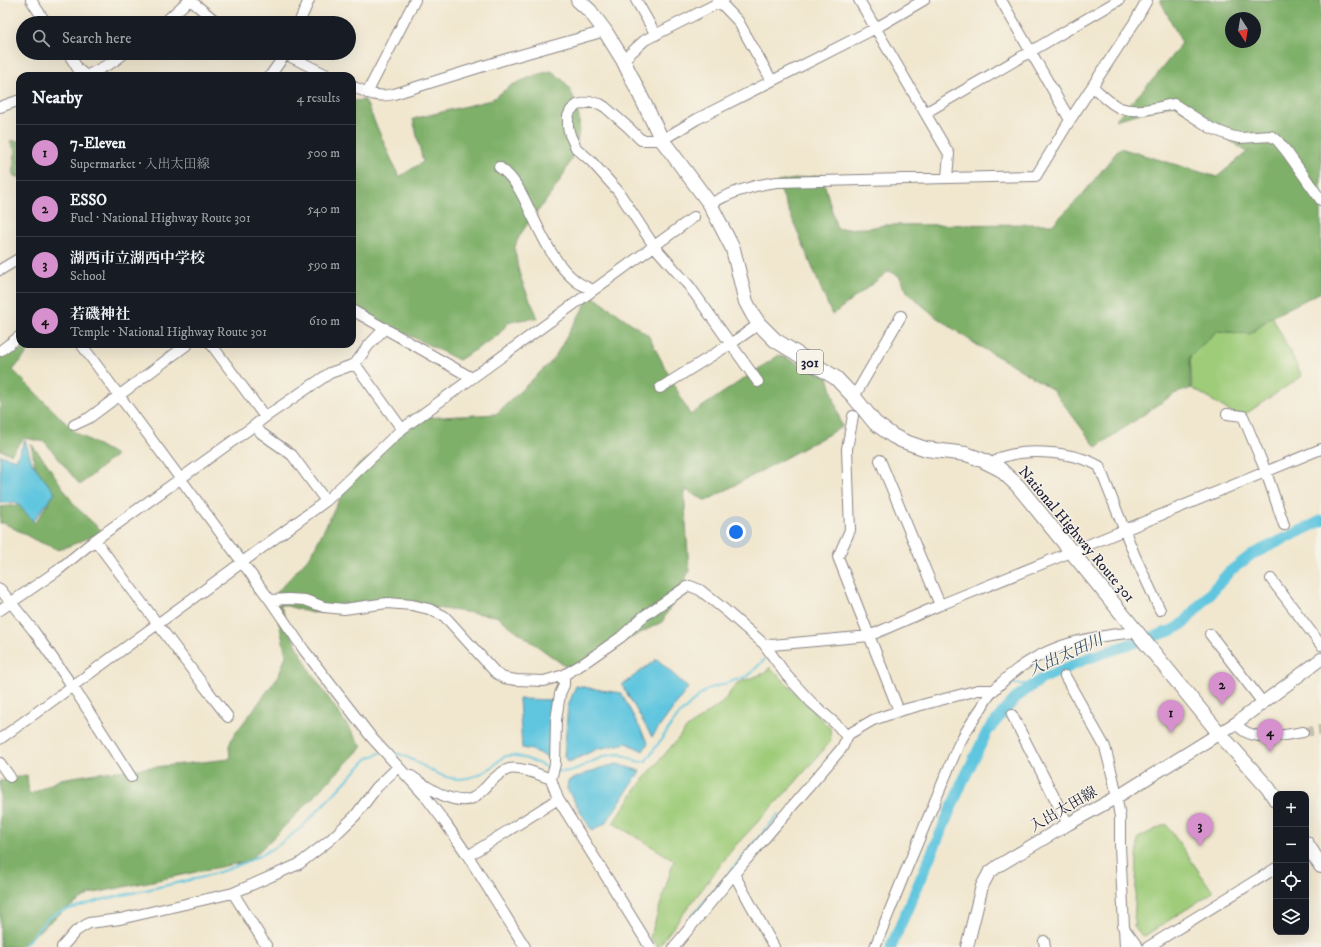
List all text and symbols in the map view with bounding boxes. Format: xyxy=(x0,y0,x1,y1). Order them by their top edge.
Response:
north arrow xyxy=(1225,12,1261,48)
search box xyxy=(16,16,356,60)
icon: search xyxy=(30,27,52,49)
text: Search here xyxy=(62,29,131,48)
text: Nearby xyxy=(32,87,82,109)
text: 4 results xyxy=(297,90,340,106)
text: 7-Eleven xyxy=(70,134,126,153)
text: 1 xyxy=(43,145,47,161)
text: 500 m xyxy=(307,145,340,161)
text: Supermarket · 入出太田線 xyxy=(70,156,209,172)
text: ESSO xyxy=(70,191,107,210)
text: 2 xyxy=(42,201,48,217)
text: 540 m xyxy=(307,201,340,217)
text: Fuel · National Highway Route 301 xyxy=(70,210,251,226)
text: 湖西市立湖西中学校 xyxy=(70,249,205,268)
text: 3 xyxy=(43,257,47,273)
text: 590 m xyxy=(308,257,340,273)
text: School xyxy=(70,268,106,284)
text: 若磯神社 xyxy=(70,305,130,324)
text: 4 xyxy=(41,313,49,329)
text: 610 m xyxy=(309,313,340,329)
text: Temple · National Highway Route 301 xyxy=(70,324,267,340)
road number: 301 xyxy=(797,350,823,374)
street label: National Highway Route 301 xyxy=(1014,462,1139,606)
your location xyxy=(726,522,746,542)
water label: 入出太田川 xyxy=(1025,629,1108,680)
pin: 2 xyxy=(1209,672,1235,705)
pin: 1 xyxy=(1158,700,1184,733)
pin: 4 xyxy=(1257,719,1283,752)
street label: 入出太田線 xyxy=(1026,782,1100,836)
map controls xyxy=(1273,791,1309,935)
button: + xyxy=(1273,791,1309,827)
pin: 3 xyxy=(1187,813,1213,846)
button: − xyxy=(1273,827,1309,863)
button: locate xyxy=(1273,863,1309,899)
button: layers xyxy=(1273,899,1309,935)

